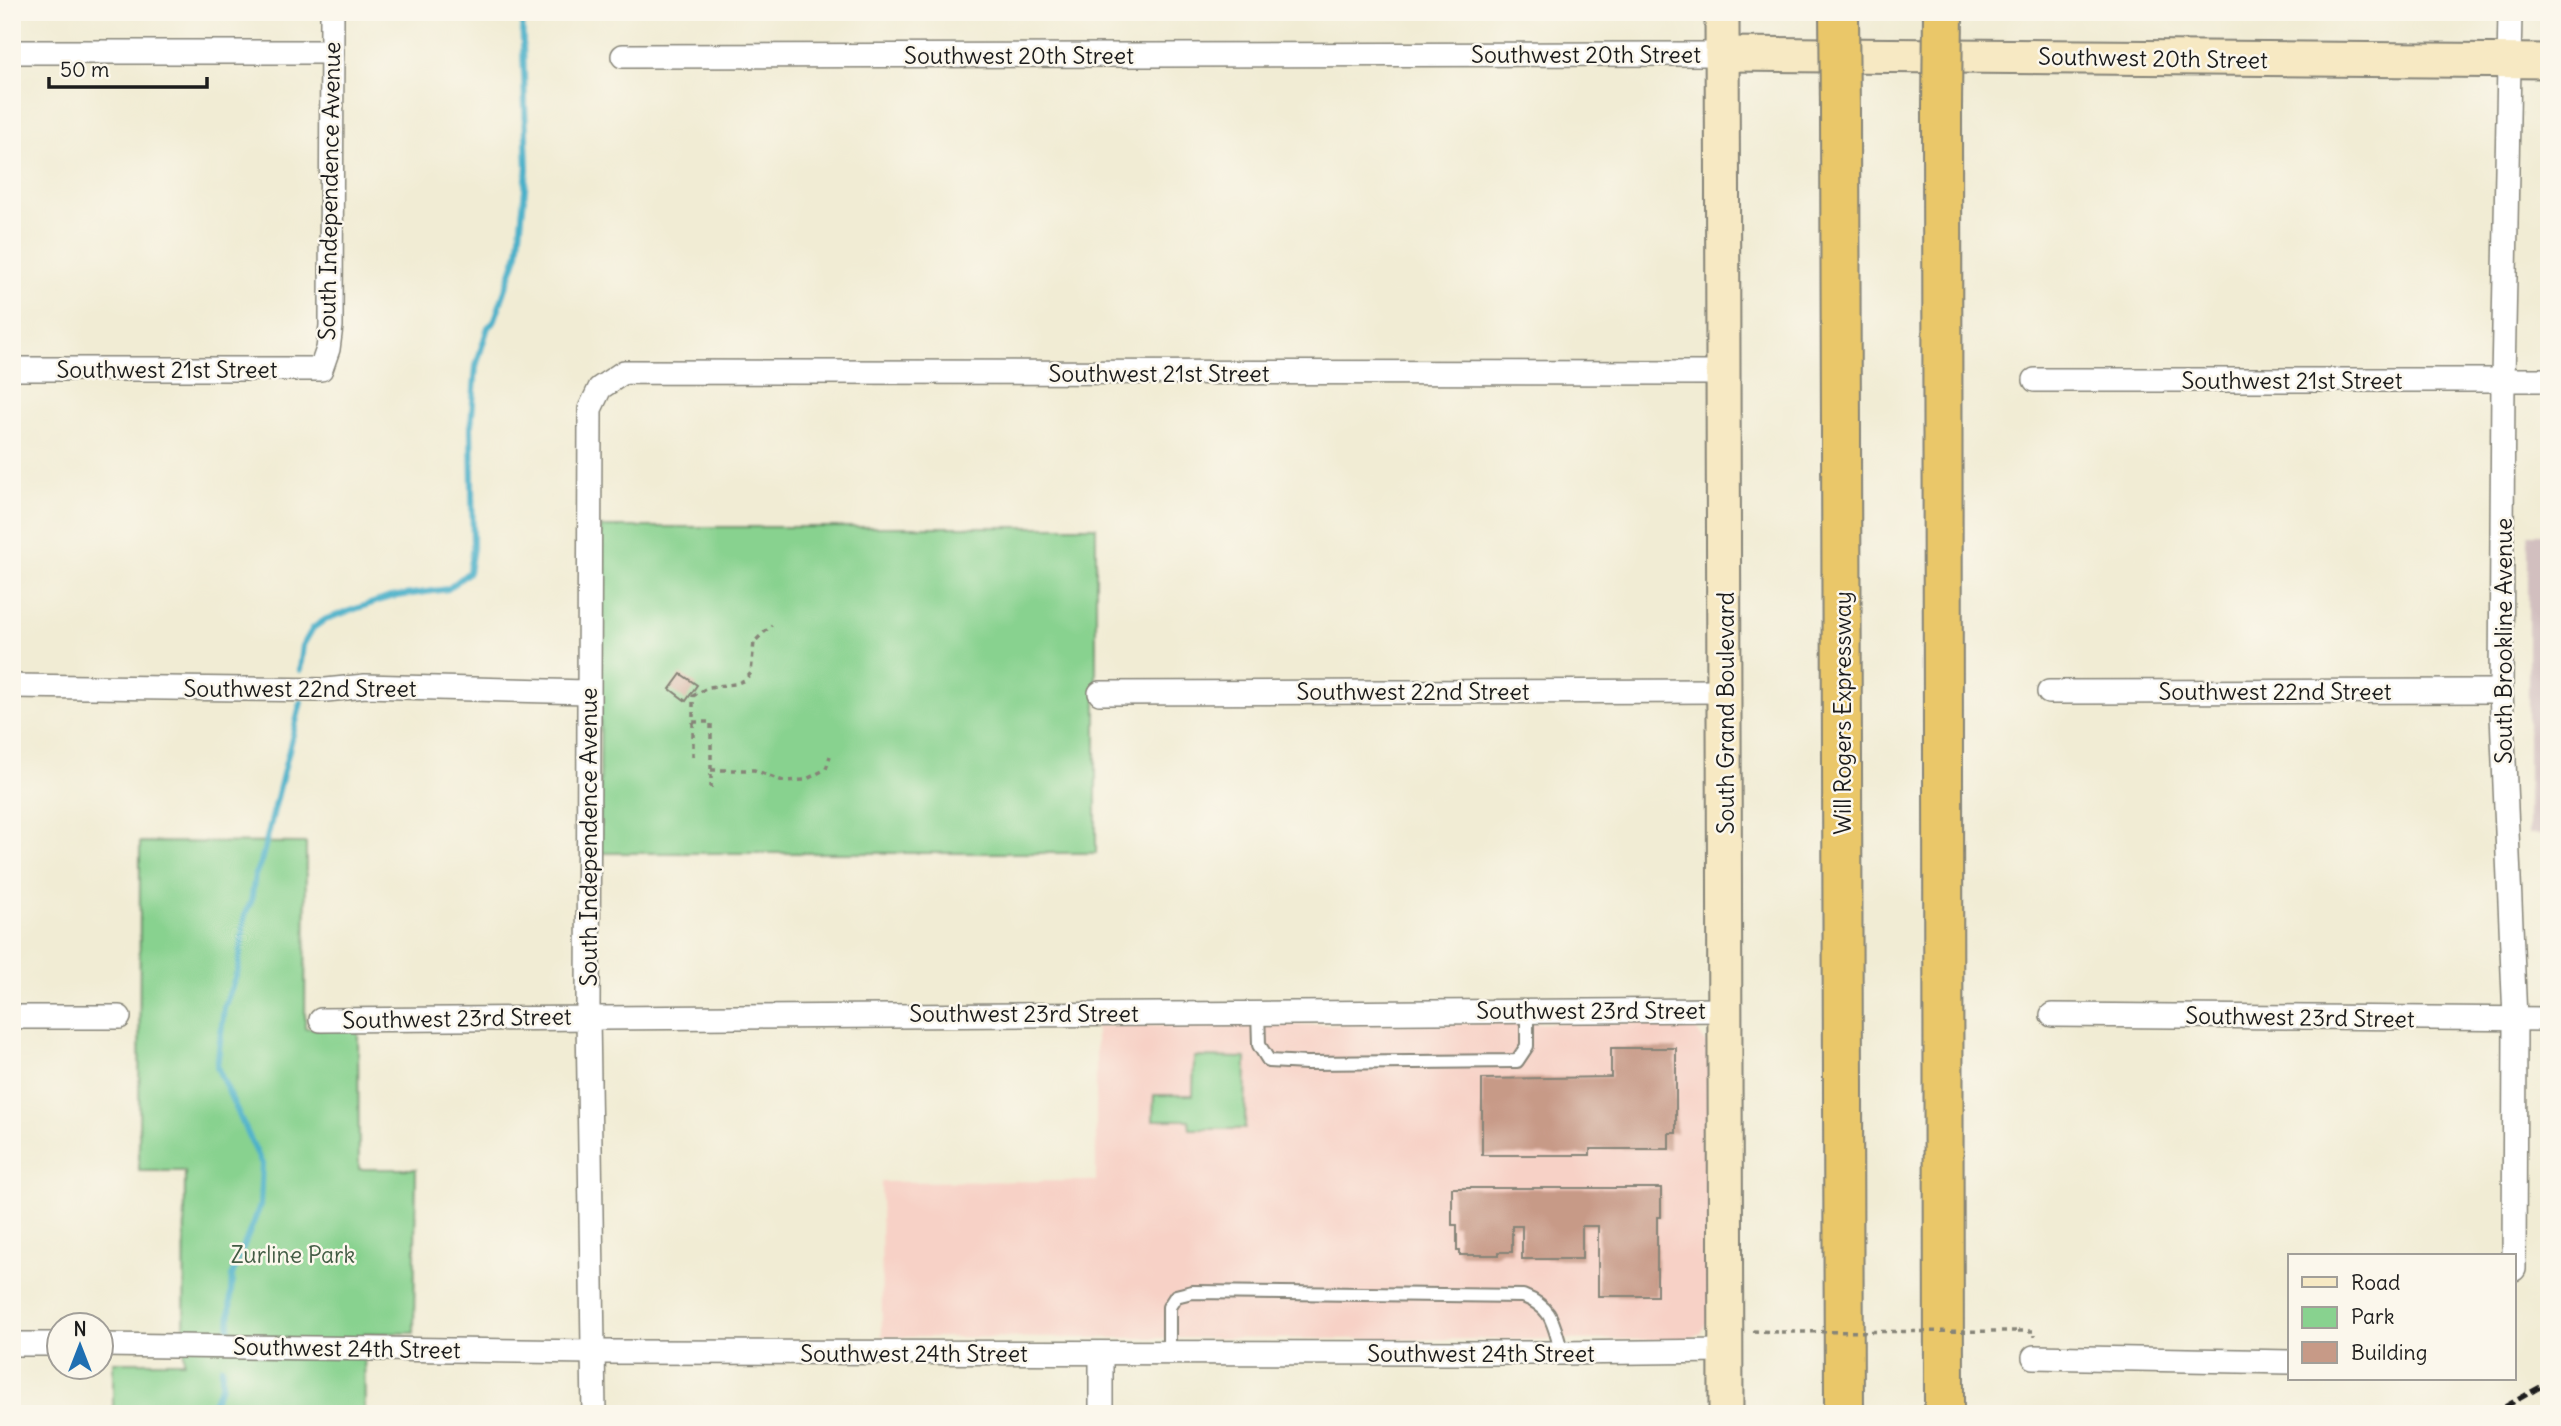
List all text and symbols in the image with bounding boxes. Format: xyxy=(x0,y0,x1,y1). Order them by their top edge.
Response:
street label: Southwest 20th Street xyxy=(1471,40,1701,69)
street label: South Independence Avenue xyxy=(312,41,346,341)
street label: Southwest 20th Street xyxy=(904,41,1134,70)
street label: Southwest 20th Street xyxy=(2038,41,2268,75)
scale bar xyxy=(49,46,206,90)
text: 50 m xyxy=(60,56,109,83)
street label: Southwest 21st Street xyxy=(57,355,278,384)
street label: Southwest 21st Street xyxy=(1049,359,1270,388)
street label: Southwest 21st Street xyxy=(2182,366,2403,395)
street label: South Brookline Avenue xyxy=(2489,518,2518,764)
street label: Will Rogers Expressway xyxy=(1828,591,1857,835)
street label: South Grand Boulevard xyxy=(1711,592,1740,834)
street label: Southwest 22nd Street xyxy=(183,674,417,703)
street label: Southwest 22nd Street xyxy=(1296,677,1530,706)
street label: Southwest 22nd Street xyxy=(2158,677,2392,706)
street label: South Independence Avenue xyxy=(574,688,603,986)
street label: Southwest 23rd Street xyxy=(1476,996,1706,1025)
street label: Southwest 23rd Street xyxy=(909,999,1139,1028)
street label: Southwest 23rd Street xyxy=(342,1001,572,1034)
street label: Southwest 23rd Street xyxy=(2185,1001,2415,1034)
park label: Zurline Park xyxy=(231,1240,355,1269)
legend xyxy=(2288,1254,2516,1380)
text: Road xyxy=(2351,1269,2400,1296)
text: Park xyxy=(2351,1303,2394,1330)
north arrow xyxy=(46,1310,116,1380)
text: N xyxy=(73,1317,87,1341)
street label: Southwest 24th Street xyxy=(233,1332,461,1364)
street label: Southwest 24th Street xyxy=(800,1339,1028,1368)
street label: Southwest 24th Street xyxy=(1367,1339,1595,1368)
text: Building xyxy=(2351,1339,2427,1366)

